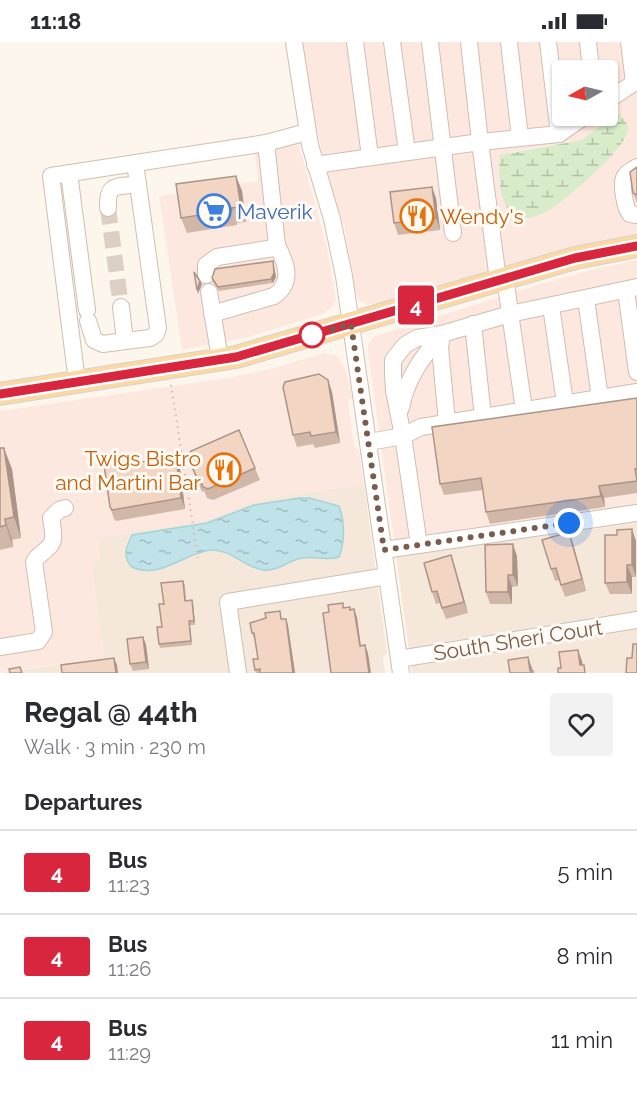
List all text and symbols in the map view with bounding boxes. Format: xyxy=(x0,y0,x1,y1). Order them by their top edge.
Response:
text: 11:18 xyxy=(30,8,81,34)
north arrow xyxy=(552,60,618,126)
map controls xyxy=(552,60,618,126)
supermarket icon: Maverik xyxy=(196,193,232,229)
restaurant icon: Wendy's xyxy=(399,198,435,234)
place label: Maverik xyxy=(237,199,313,224)
place label: Wendy's xyxy=(440,204,524,229)
line badge: 4 xyxy=(396,286,436,324)
text: 4 xyxy=(410,293,422,318)
unlabelled marker xyxy=(299,322,325,348)
place label: Twigs Bistro and Martini Bar xyxy=(55,446,202,495)
restaurant icon: Twigs Bistro and Martini Bar xyxy=(206,452,242,488)
your location xyxy=(554,508,584,538)
street label: South Sheri Court xyxy=(432,614,604,666)
button: heart xyxy=(550,693,613,756)
text: Regal @ 44th xyxy=(24,696,198,729)
text: Walk · 3 min · 230 m xyxy=(24,735,206,759)
text: Departures xyxy=(24,789,142,815)
text: Bus xyxy=(108,847,147,873)
text: 5 min xyxy=(558,859,613,885)
text: 4 xyxy=(51,860,63,885)
text: 11:23 xyxy=(108,873,150,897)
text: Bus xyxy=(108,931,147,957)
text: 8 min xyxy=(557,943,613,969)
text: 4 xyxy=(51,944,63,969)
text: 11:26 xyxy=(108,957,151,981)
text: Bus xyxy=(108,1015,147,1041)
text: 11 min xyxy=(551,1027,613,1053)
text: 4 xyxy=(51,1028,63,1053)
text: 11:29 xyxy=(108,1041,151,1065)

